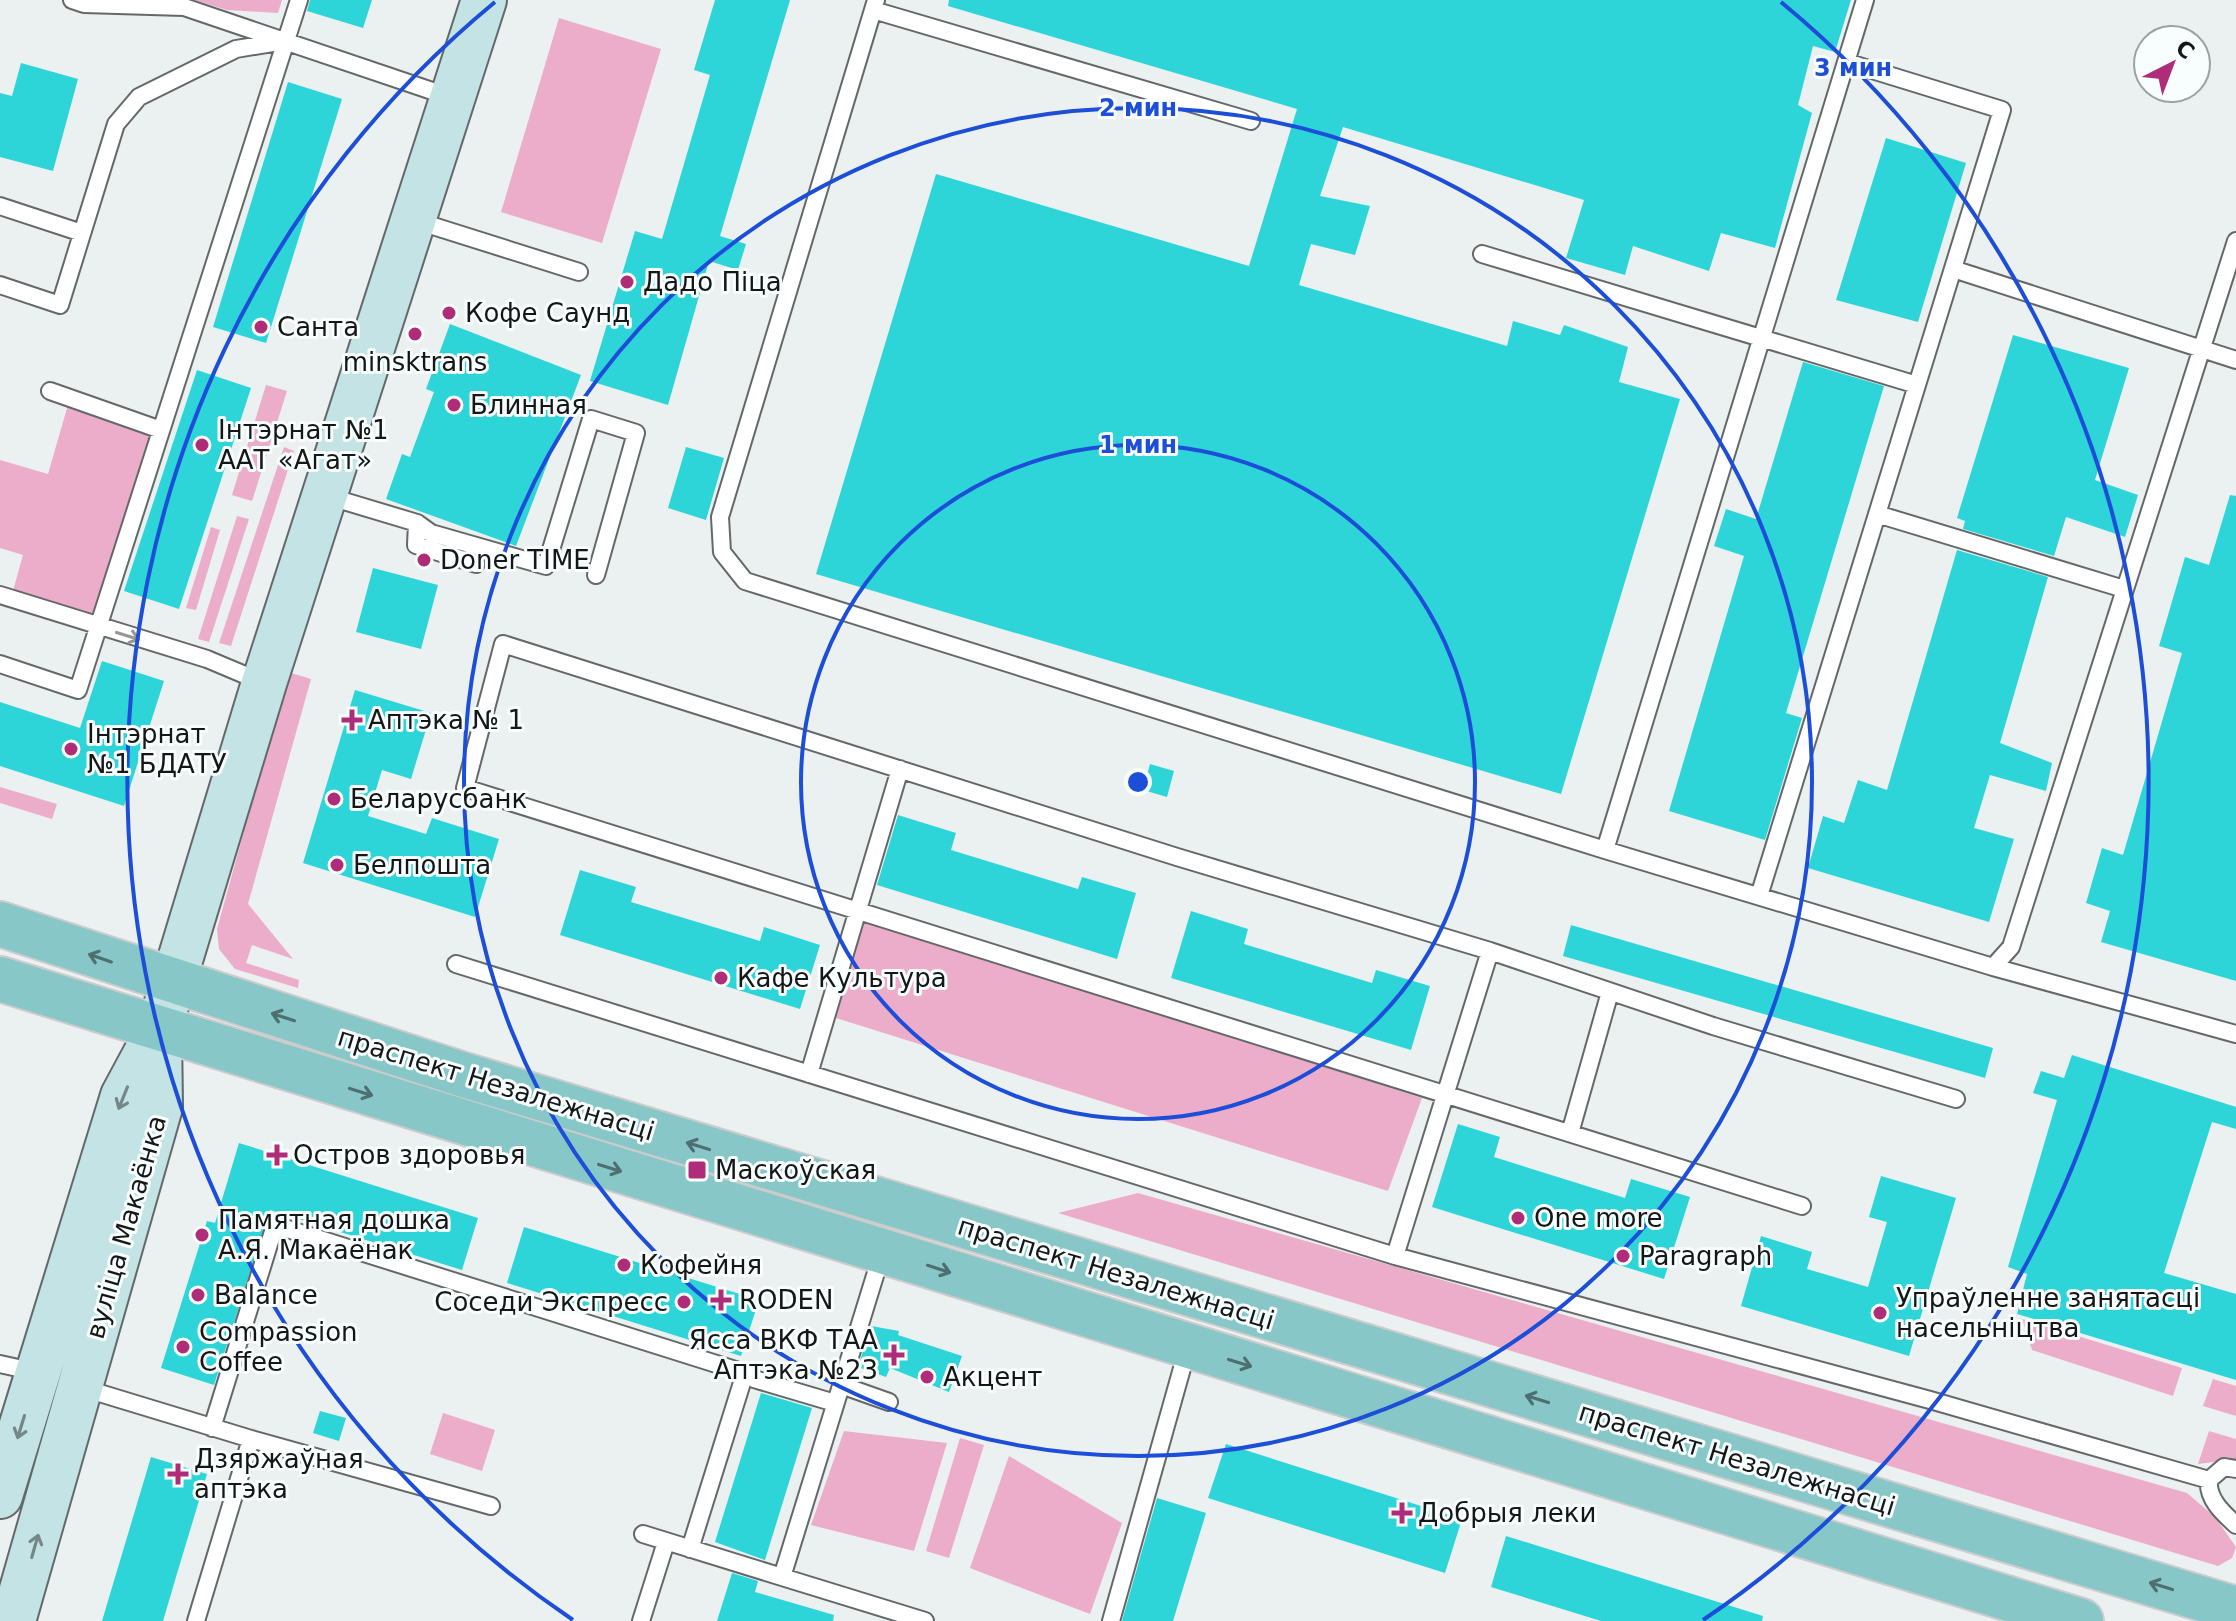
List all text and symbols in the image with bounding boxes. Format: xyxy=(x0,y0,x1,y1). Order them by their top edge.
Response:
north arrow xyxy=(2132,24,2212,104)
text: С xyxy=(2171,35,2199,64)
text: 3 мин xyxy=(1814,54,1892,82)
text: 2 мин xyxy=(1099,94,1177,122)
place label: Дадо Піца xyxy=(643,267,782,297)
marker: Дадо Піца xyxy=(618,273,636,291)
place label: Кофе Саунд xyxy=(465,298,630,328)
marker: Кофе Саунд xyxy=(440,304,458,322)
place label: Санта xyxy=(277,312,359,342)
marker: Санта xyxy=(252,318,270,336)
marker: minsktrans xyxy=(406,325,424,343)
place label: minsktrans xyxy=(343,347,487,377)
place label: Блинная xyxy=(470,390,587,420)
marker: Блинная xyxy=(445,396,463,414)
place label: Інтэрнат №1 ААТ «Агат» xyxy=(218,415,389,475)
text: 1 мин xyxy=(1099,431,1177,459)
marker: Інтэрнат №1 ААТ «Агат» xyxy=(193,436,211,454)
place label: Doner TIME xyxy=(440,545,590,575)
marker: Doner TIME xyxy=(415,551,433,569)
one-way arrow xyxy=(114,629,140,644)
place label: Аптэка № 1 xyxy=(368,705,524,735)
marker: Аптэка № 1 xyxy=(343,711,361,729)
place label: Інтэрнат №1 БДАТУ xyxy=(87,719,227,779)
marker: Інтэрнат №1 БДАТУ xyxy=(62,740,80,758)
centre of rings xyxy=(1124,768,1152,796)
place label: Беларусбанк xyxy=(350,784,527,814)
marker: Беларусбанк xyxy=(325,790,343,808)
place label: Белпошта xyxy=(353,850,491,880)
marker: Белпошта xyxy=(328,856,346,874)
one-way arrow xyxy=(87,949,112,964)
place label: Кафе Культура xyxy=(737,963,947,993)
marker: Кафе Культура xyxy=(712,969,730,987)
one-way arrow xyxy=(270,1009,296,1024)
street label: праспект Незалежнасці xyxy=(334,1022,658,1146)
one-way arrow xyxy=(115,1085,129,1110)
one-way arrow xyxy=(348,1086,373,1100)
street label: вуліца Макаёнка xyxy=(80,1112,172,1342)
one-way arrow xyxy=(686,1138,711,1152)
place label: Остров здоровья xyxy=(293,1140,525,1170)
marker: Остров здоровья xyxy=(268,1146,286,1164)
place label: Маскоўская xyxy=(715,1155,876,1185)
marker: Маскоўская xyxy=(686,1159,708,1181)
one-way arrow xyxy=(596,1161,622,1176)
place label: One more xyxy=(1534,1203,1663,1233)
place label: Памятная дошка А.Я. Макаёнак xyxy=(218,1205,450,1265)
marker: One more xyxy=(1509,1209,1527,1227)
street label: праспект Незалежнасці xyxy=(954,1211,1278,1335)
marker: Памятная дошка А.Я. Макаёнак xyxy=(193,1226,211,1244)
place label: Paragraph xyxy=(1639,1241,1772,1271)
marker: Paragraph xyxy=(1614,1247,1632,1265)
place label: Кофейня xyxy=(640,1250,762,1280)
marker: Кофейня xyxy=(615,1256,633,1274)
one-way arrow xyxy=(926,1263,951,1278)
place label: Balance xyxy=(214,1280,318,1310)
place label: Упраўленне занятасці насельніцтва xyxy=(1896,1283,2200,1343)
place label: RODEN xyxy=(739,1285,833,1315)
marker: Balance xyxy=(189,1286,207,1304)
place label: Соседи Экспресс xyxy=(434,1287,668,1317)
marker: RODEN xyxy=(710,1289,732,1311)
marker: Соседи Экспресс xyxy=(675,1293,693,1311)
marker: Упраўленне занятасці насельніцтва xyxy=(1871,1304,1889,1322)
place label: Compassion Coffee xyxy=(199,1317,358,1377)
place label: Ясса ВКФ ТАА Аптэка №23 xyxy=(689,1325,878,1385)
marker: Compassion Coffee xyxy=(174,1338,192,1356)
marker: Ясса ВКФ ТАА Аптэка №23 xyxy=(885,1346,903,1364)
one-way arrow xyxy=(1227,1356,1253,1371)
place label: Акцент xyxy=(943,1362,1042,1392)
marker: Акцент xyxy=(918,1368,936,1386)
one-way arrow xyxy=(1524,1391,1550,1406)
street label: праспект Незалежнасці xyxy=(1575,1397,1899,1521)
one-way arrow xyxy=(13,1413,28,1439)
place label: Дзяржаўная аптэка xyxy=(194,1444,364,1504)
marker: Дзяржаўная аптэка xyxy=(169,1465,187,1483)
place label: Добрыя леки xyxy=(1418,1498,1596,1528)
marker: Добрыя леки xyxy=(1393,1504,1411,1522)
one-way arrow xyxy=(28,1534,43,1560)
one-way arrow xyxy=(2149,1578,2175,1593)

